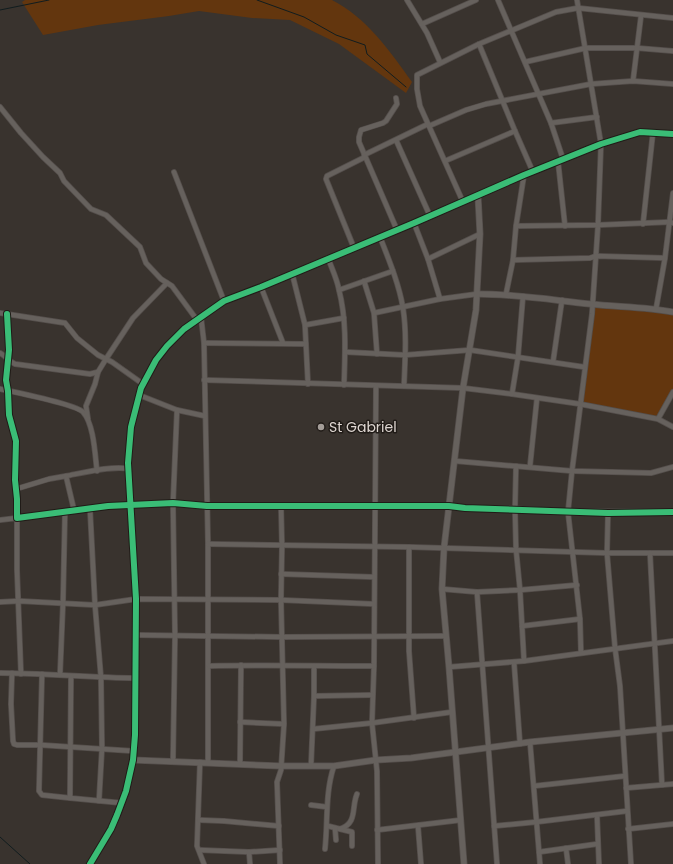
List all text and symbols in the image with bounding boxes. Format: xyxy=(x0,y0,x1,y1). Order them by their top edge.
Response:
place label: St Gabriel xyxy=(329,417,397,437)
marker: St Gabriel xyxy=(316,422,326,432)

